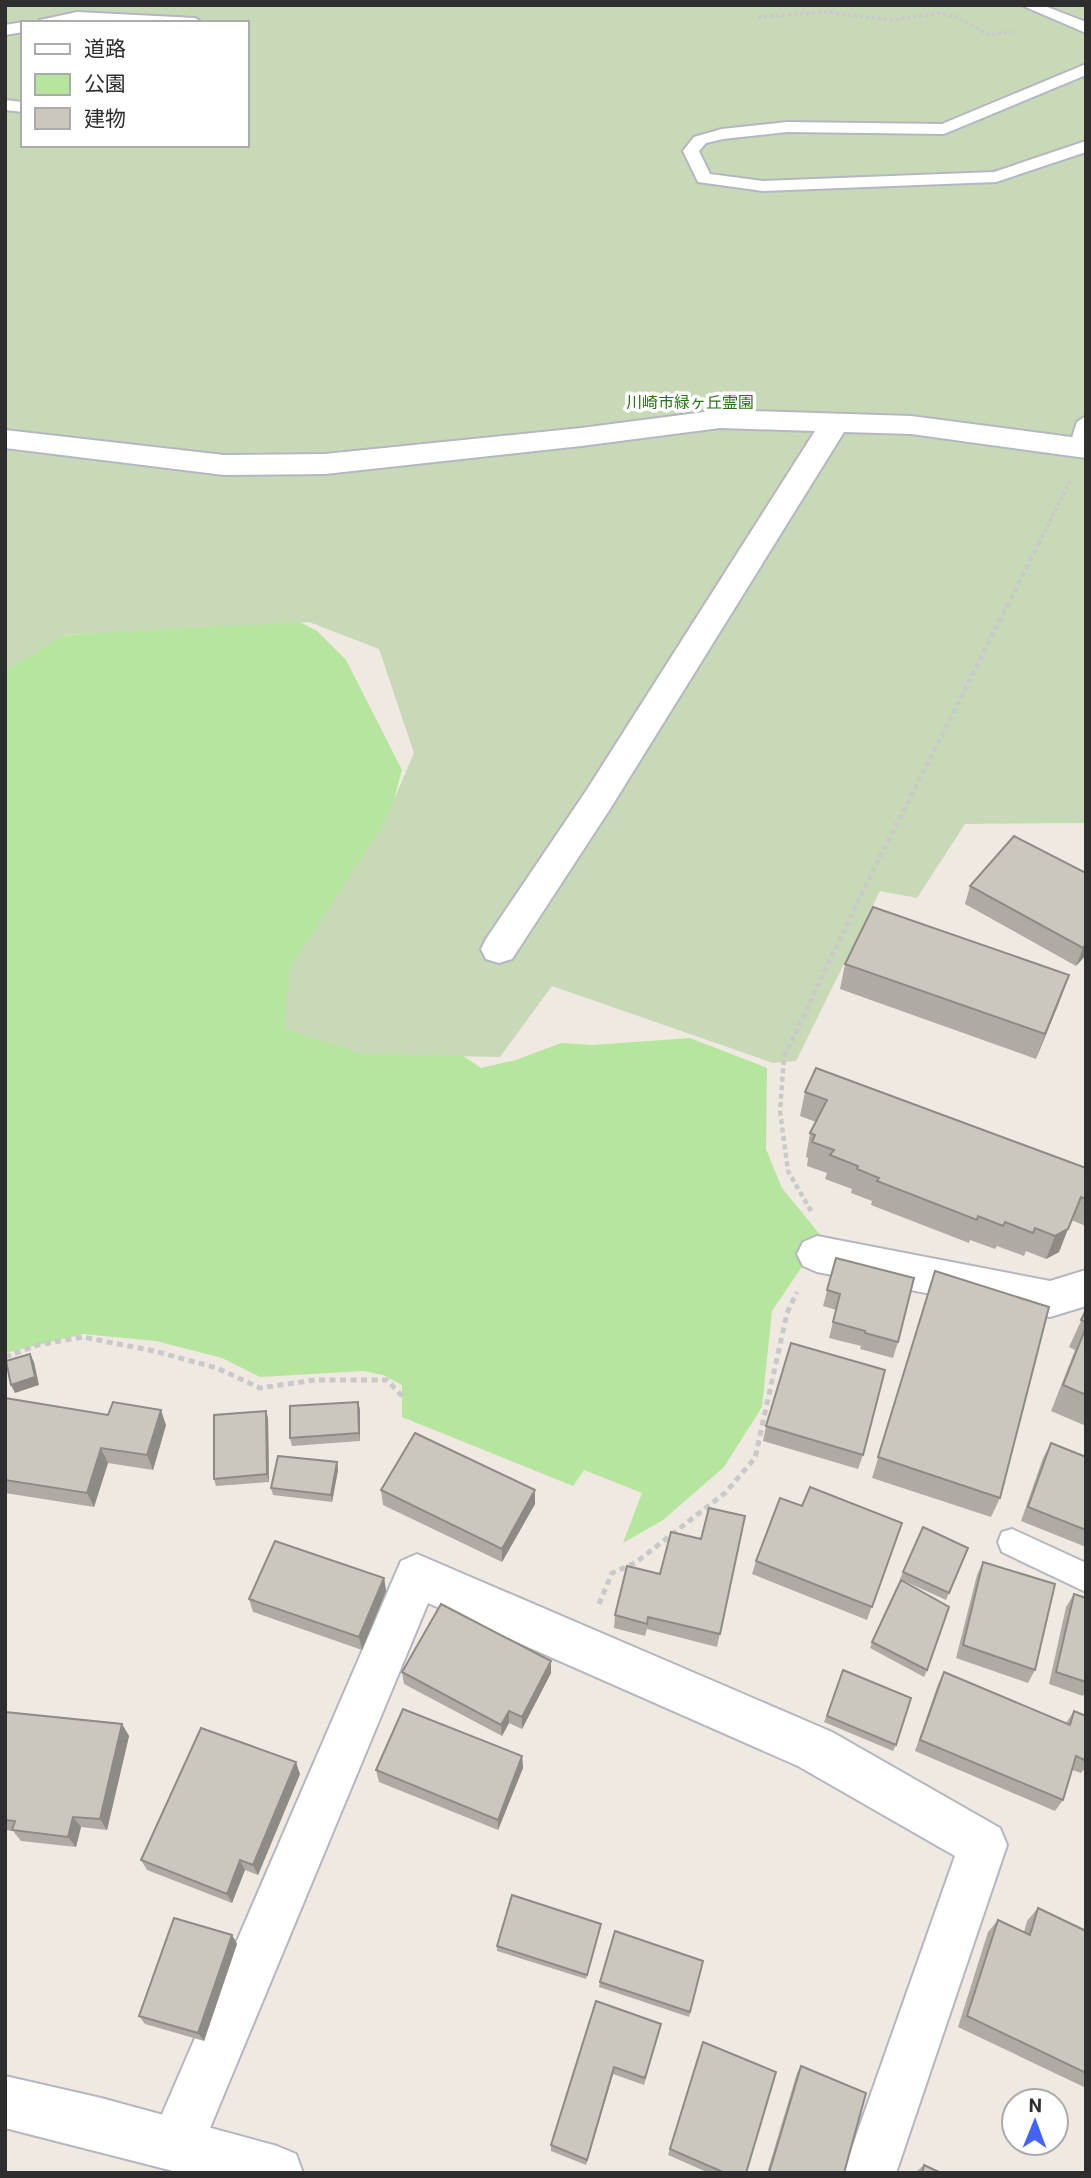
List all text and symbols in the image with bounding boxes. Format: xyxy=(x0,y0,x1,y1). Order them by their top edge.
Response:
legend xyxy=(21,21,248,147)
text: 道路 xyxy=(84,37,126,61)
text: 公園 xyxy=(84,72,126,96)
text: 建物 xyxy=(84,107,126,131)
park label: 川崎市緑ヶ丘霊園 xyxy=(626,393,754,412)
north arrow xyxy=(1000,2087,1070,2157)
text: N xyxy=(1028,2094,1042,2117)

